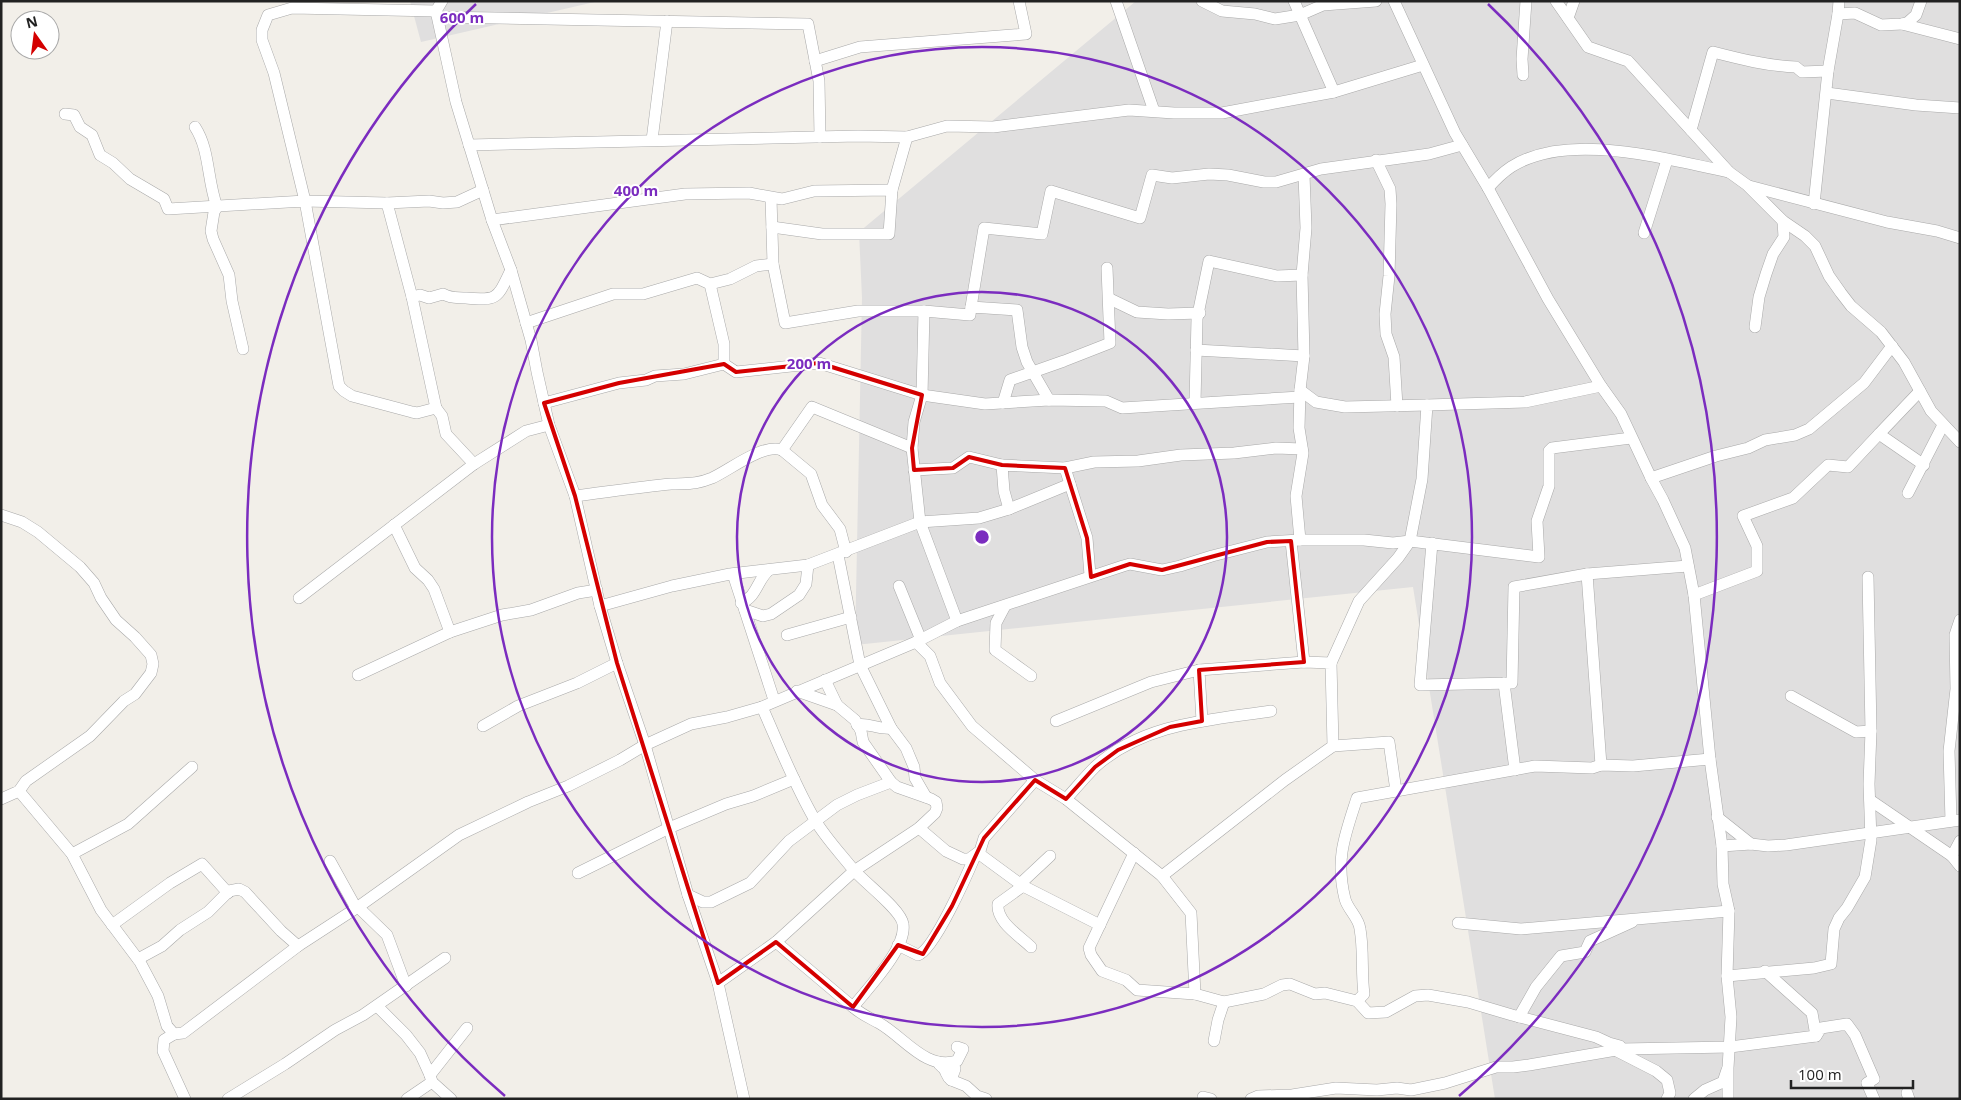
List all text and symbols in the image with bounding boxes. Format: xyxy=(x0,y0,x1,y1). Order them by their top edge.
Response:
text: 600 m xyxy=(440,7,484,27)
north arrow xyxy=(10,10,60,60)
text: N xyxy=(24,11,40,32)
text: 400 m xyxy=(614,180,658,200)
text: 200 m xyxy=(787,353,831,373)
centre of rings xyxy=(973,528,991,546)
scale bar xyxy=(1791,1058,1914,1090)
text: 100 m xyxy=(1798,1064,1842,1084)

